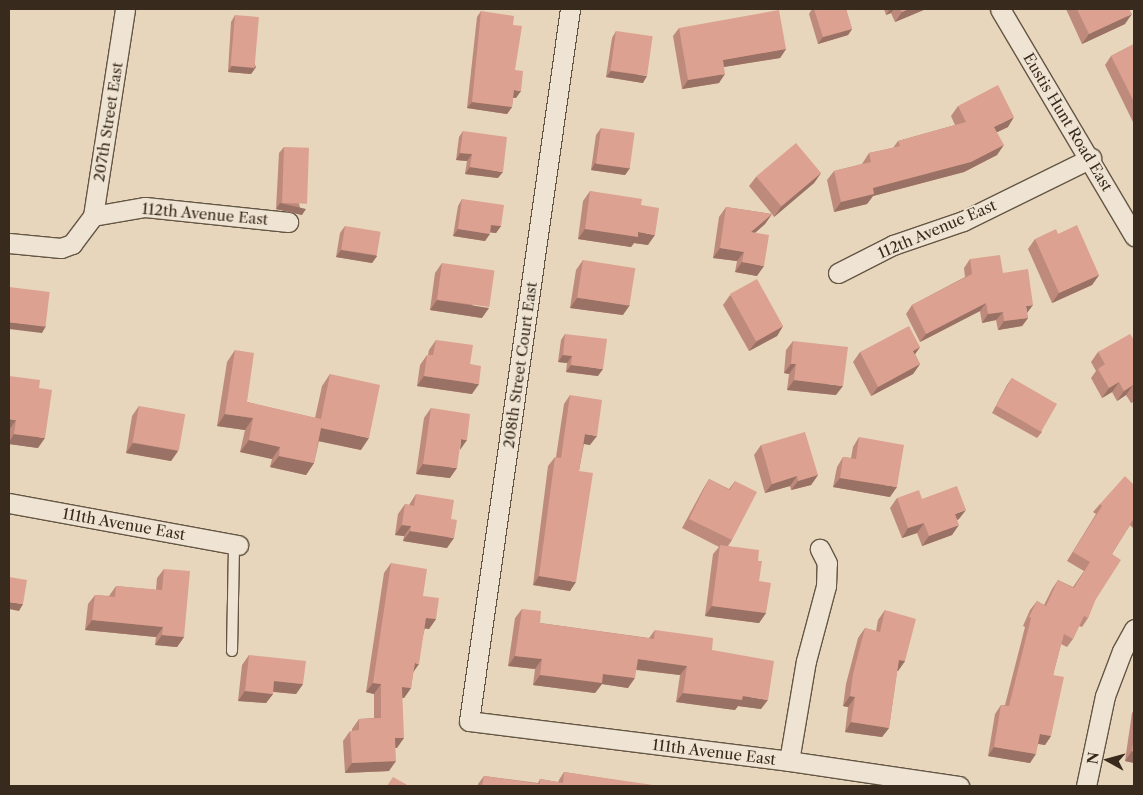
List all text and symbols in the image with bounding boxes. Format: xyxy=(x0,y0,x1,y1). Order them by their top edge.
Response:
street label: Eustis Hunt Road East xyxy=(1020,50,1116,194)
street label: 207th Street East xyxy=(90,61,126,183)
street label: 112th Avenue East xyxy=(875,196,999,262)
street label: 112th Avenue East xyxy=(141,199,269,229)
street label: 208th Street Court East xyxy=(499,281,541,449)
street label: 111th Avenue East xyxy=(61,504,187,544)
street label: 111th Avenue East xyxy=(651,735,777,769)
north arrow xyxy=(1083,735,1133,785)
text: N xyxy=(1083,751,1103,765)

